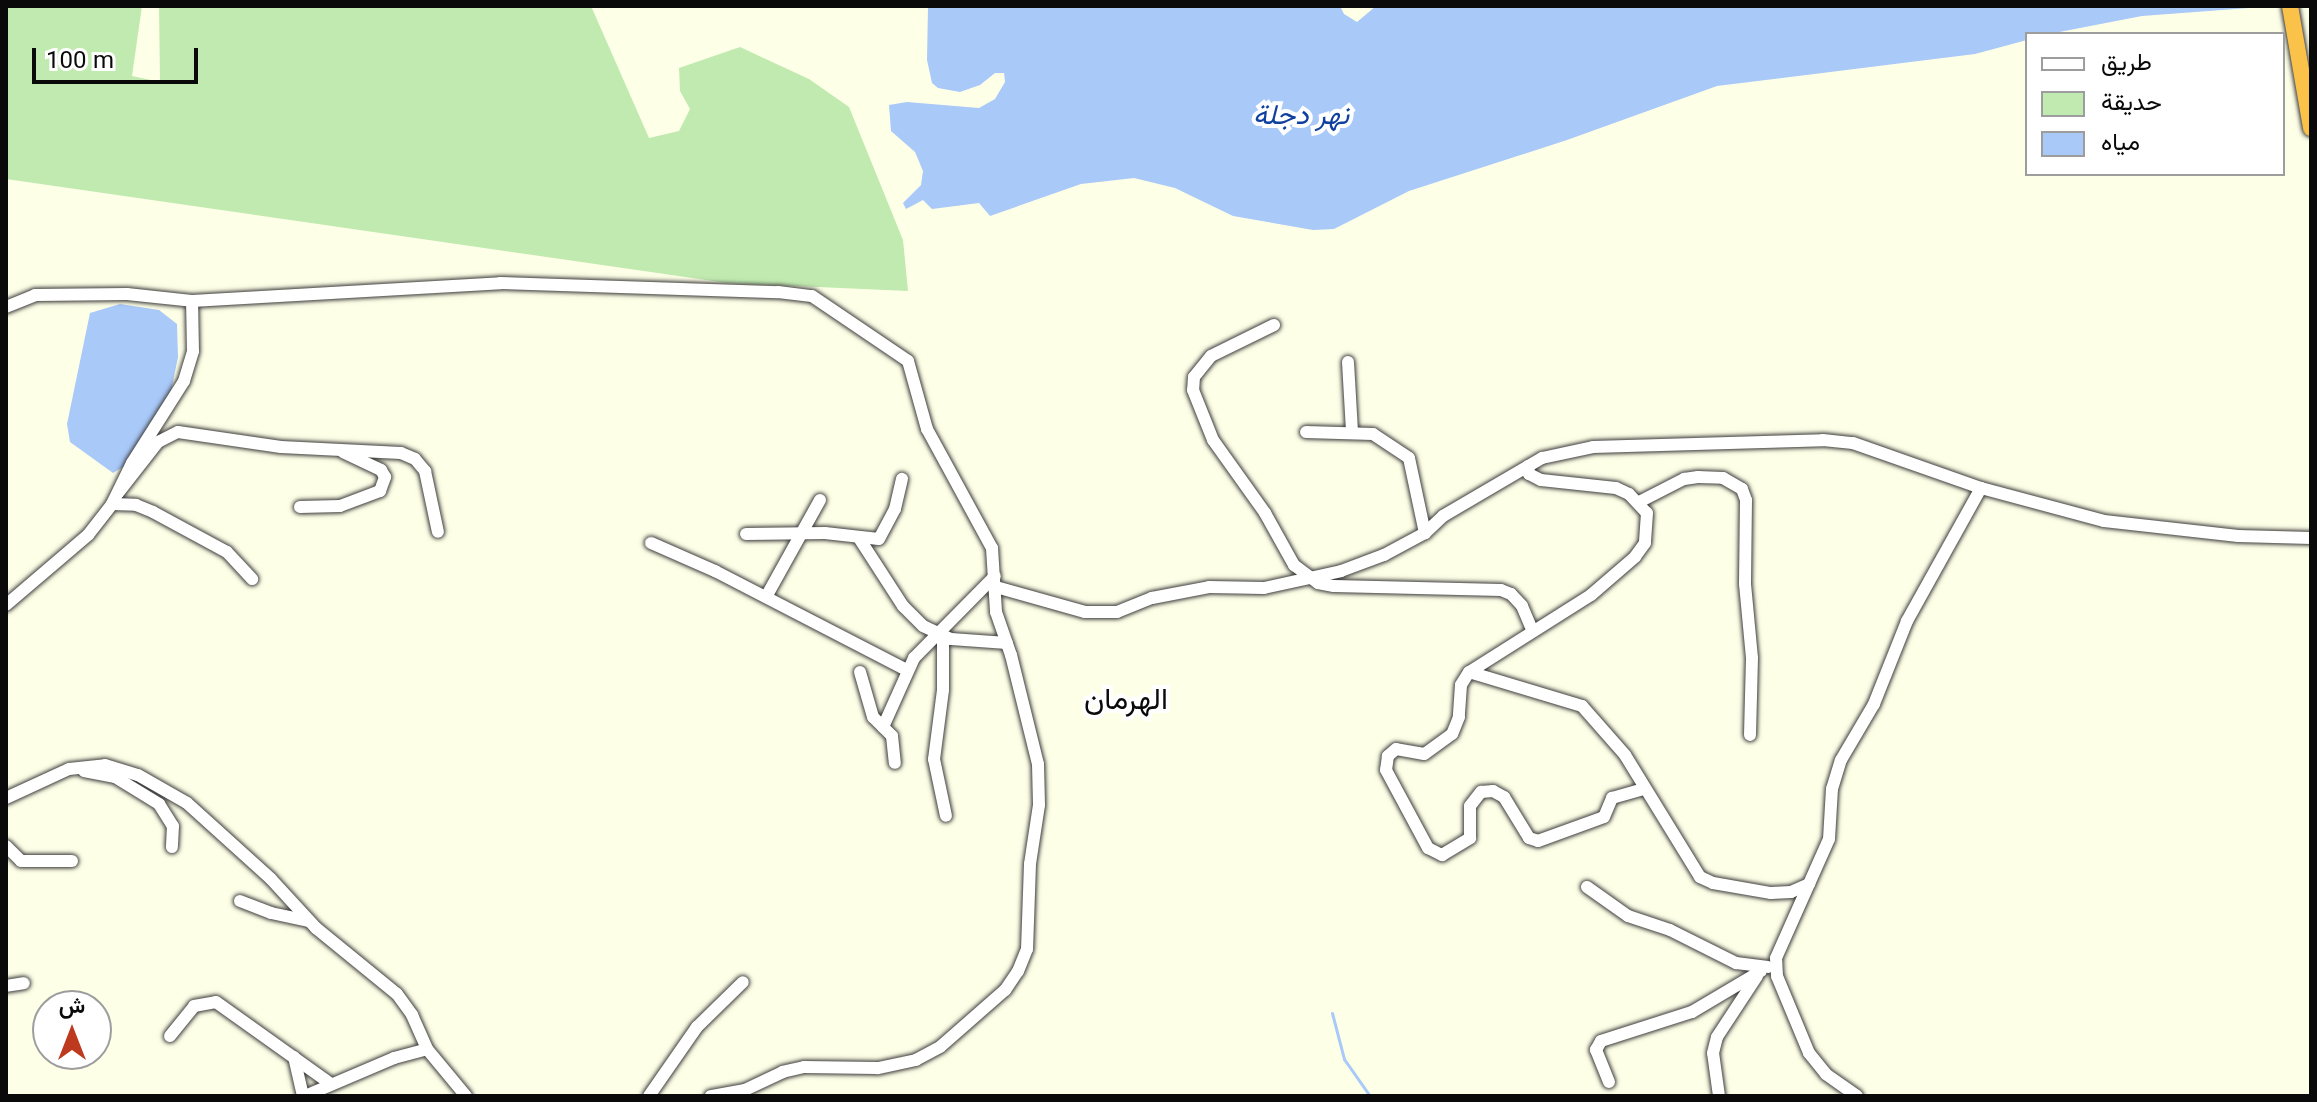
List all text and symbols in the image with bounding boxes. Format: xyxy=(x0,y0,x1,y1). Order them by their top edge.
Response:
scale bar xyxy=(36,32,202,82)
legend xyxy=(2025,32,2285,176)
text: 100 m xyxy=(46,43,114,81)
text: طريق xyxy=(2101,45,2152,83)
text: حديقة xyxy=(2101,85,2162,123)
water label: نهر دجلة xyxy=(1253,100,1349,134)
text: مياه xyxy=(2101,125,2140,163)
district label: الهرمان xyxy=(1084,684,1168,720)
north arrow xyxy=(32,990,112,1070)
text: ش xyxy=(59,990,85,1025)

